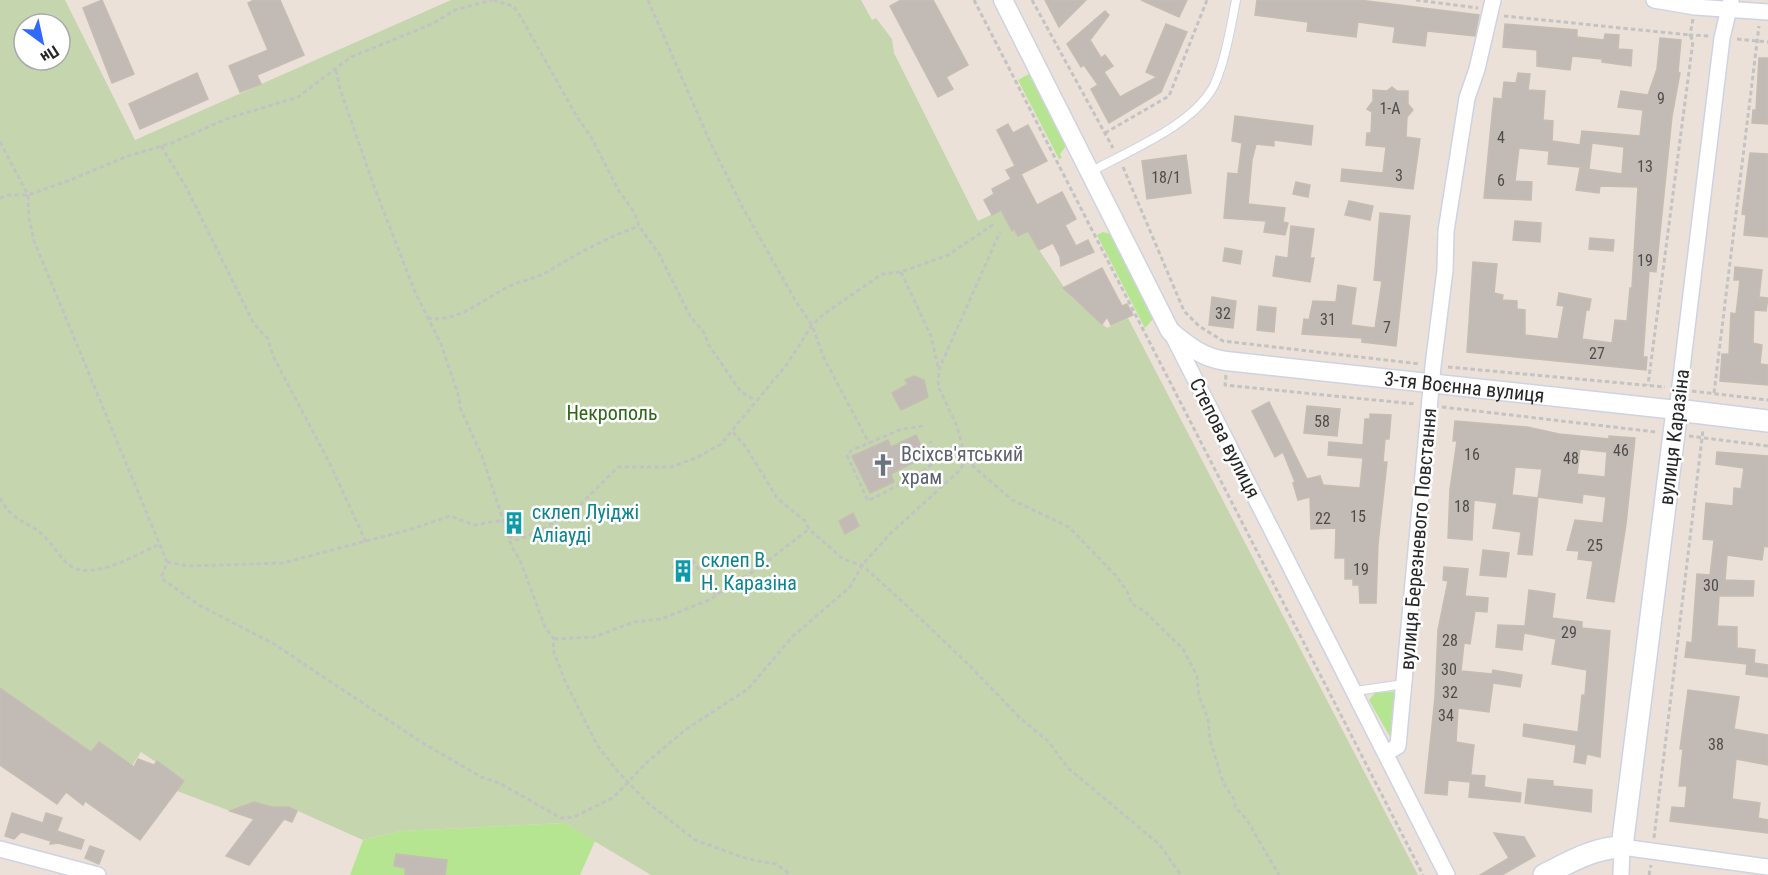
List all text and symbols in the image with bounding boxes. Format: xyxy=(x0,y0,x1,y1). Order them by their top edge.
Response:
north arrow xyxy=(12,12,72,72)
text: Пн xyxy=(37,41,63,67)
house number: 9 xyxy=(1657,89,1665,108)
house number: 1-А xyxy=(1379,99,1401,118)
house number: 4 xyxy=(1497,128,1505,147)
house number: 13 xyxy=(1637,157,1653,176)
house number: 3 xyxy=(1395,166,1403,185)
house number: 18/1 xyxy=(1151,168,1181,187)
house number: 6 xyxy=(1497,171,1505,190)
house number: 19 xyxy=(1637,251,1653,270)
house number: 32 xyxy=(1215,304,1231,323)
house number: 31 xyxy=(1320,310,1336,329)
house number: 7 xyxy=(1383,318,1391,337)
house number: 27 xyxy=(1589,344,1605,363)
street label: 3-тя Воєнна вулиця xyxy=(1383,366,1546,408)
street label: вулиця Каразіна xyxy=(1654,368,1694,506)
street label: Степова вулиця xyxy=(1184,374,1266,502)
park label: Некрополь xyxy=(566,401,658,425)
street label: вулиця Березневого Повстання xyxy=(1395,407,1441,671)
house number: 58 xyxy=(1314,412,1330,431)
house number: 46 xyxy=(1613,441,1629,460)
place label: Всіхсв'ятський храм xyxy=(901,442,1023,489)
house number: 16 xyxy=(1464,445,1480,464)
house number: 48 xyxy=(1563,449,1579,468)
church icon: Всіхсв'ятський храм xyxy=(870,452,896,478)
house number: 18 xyxy=(1454,497,1470,516)
place label: склеп Луіджі Аліауді xyxy=(532,500,639,547)
house number: 15 xyxy=(1350,507,1366,526)
house number: 22 xyxy=(1315,509,1331,528)
building icon: склеп Луіджі Аліауді xyxy=(501,510,527,536)
house number: 25 xyxy=(1587,536,1603,555)
place label: склеп В. Н. Каразіна xyxy=(701,548,797,595)
building icon: склеп В. Н. Каразіна xyxy=(670,558,696,584)
house number: 19 xyxy=(1353,560,1369,579)
house number: 30 xyxy=(1703,576,1719,595)
house number: 29 xyxy=(1561,623,1577,642)
house number: 28 xyxy=(1442,631,1458,650)
house number: 30 xyxy=(1441,660,1457,679)
house number: 32 xyxy=(1442,683,1458,702)
house number: 34 xyxy=(1438,706,1454,725)
house number: 38 xyxy=(1708,735,1724,754)

